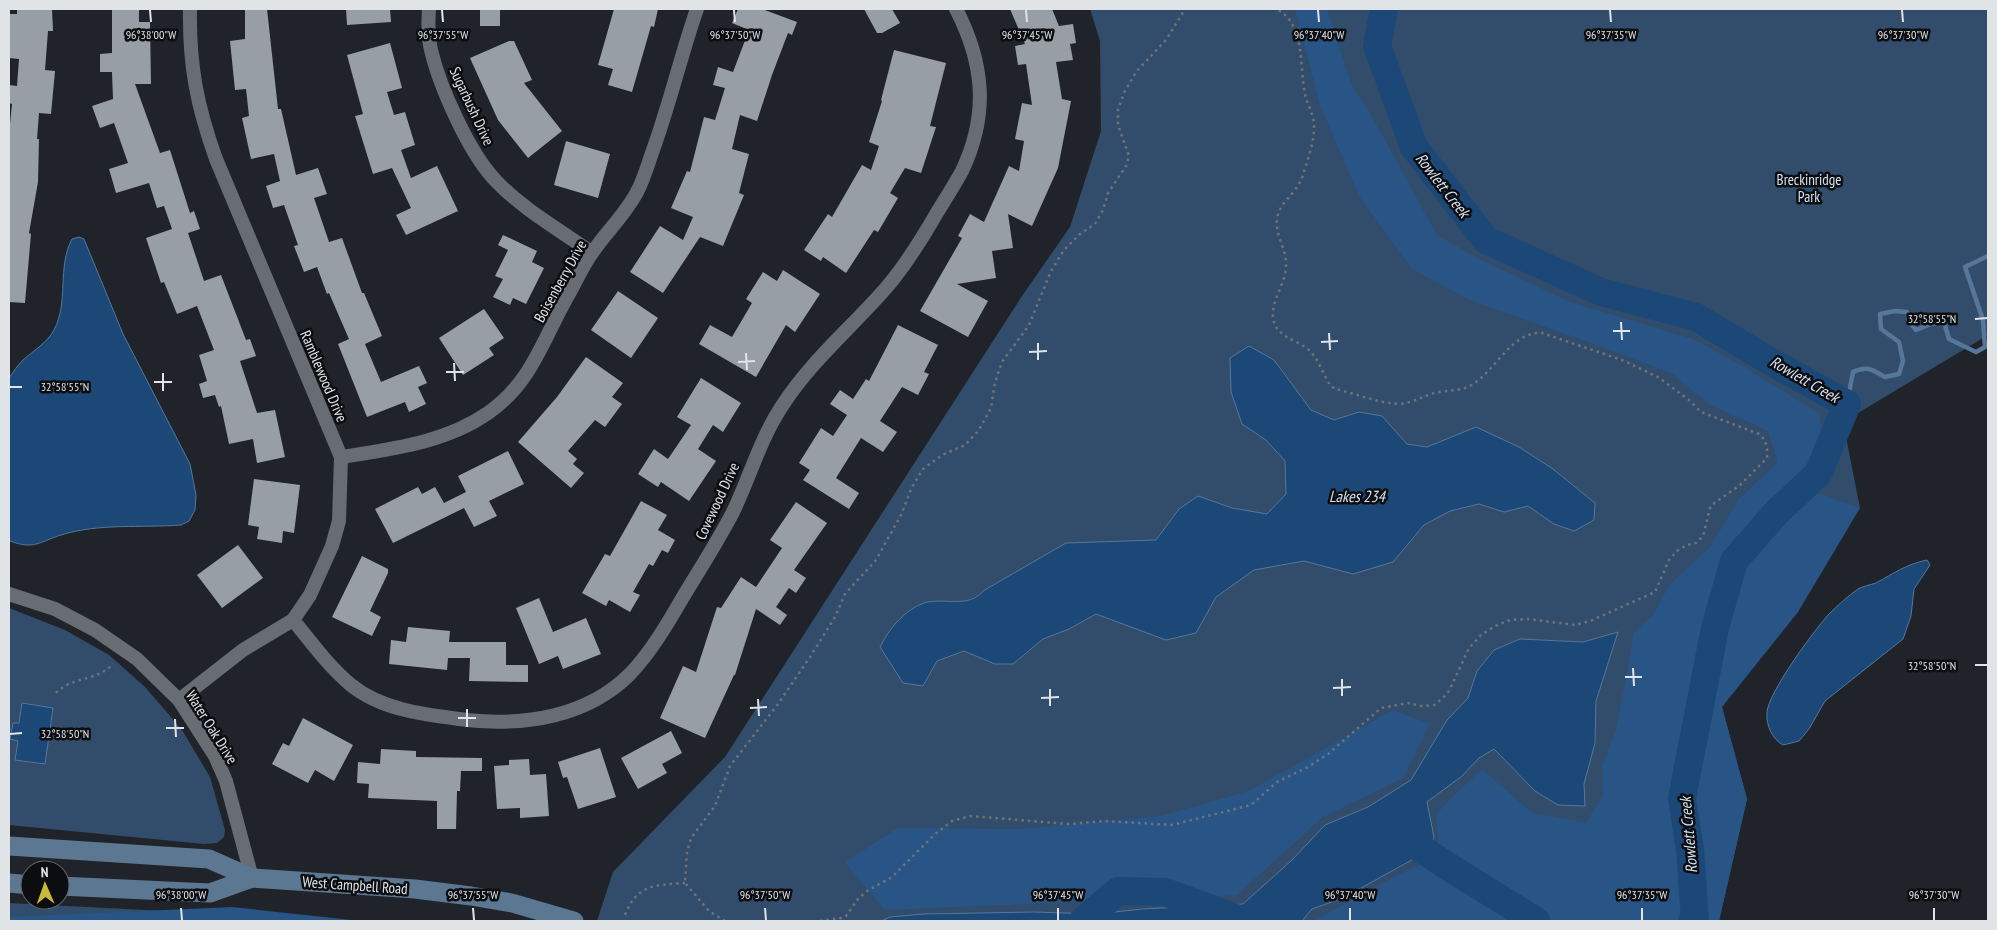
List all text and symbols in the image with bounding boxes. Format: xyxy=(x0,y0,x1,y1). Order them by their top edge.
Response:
text: 96°38'00"W xyxy=(126,27,176,42)
text: 96°37'55"W xyxy=(418,27,468,42)
text: 96°37'50"W xyxy=(710,27,760,42)
text: 96°37'45"W xyxy=(1002,27,1052,42)
text: 96°37'40"W xyxy=(1294,27,1344,42)
text: 96°37'35"W xyxy=(1586,27,1636,42)
text: 96°37'30"W xyxy=(1878,27,1928,42)
street label: Sugarbush Drive xyxy=(446,64,498,148)
water label: Rowlett Creek xyxy=(1412,149,1476,223)
park label: Breckinridge Park xyxy=(1777,170,1841,206)
street label: Boisenberry Drive xyxy=(530,237,590,325)
text: 32°58'55"N xyxy=(1908,311,1956,326)
street label: Ramblewood Drive xyxy=(296,327,352,425)
water label: Rowlett Creek xyxy=(1767,351,1845,408)
text: 32°58'55"N xyxy=(41,379,89,394)
street label: Covewood Drive xyxy=(691,459,743,543)
water label: Lakes 234 xyxy=(1329,486,1387,506)
text: 32°58'50"N xyxy=(1908,658,1956,673)
street label: Water Oak Drive xyxy=(182,687,242,767)
text: 32°58'50"N xyxy=(41,726,89,741)
water label: Rowlett Creek xyxy=(1675,794,1701,874)
north arrow xyxy=(20,860,70,910)
text: N xyxy=(40,863,49,881)
street label: West Campbell Road xyxy=(302,872,408,898)
text: 96°38'00"W xyxy=(156,887,206,902)
text: 96°37'55"W xyxy=(448,887,498,902)
text: 96°37'50"W xyxy=(740,887,790,902)
text: 96°37'45"W xyxy=(1033,887,1083,902)
text: 96°37'40"W xyxy=(1325,887,1375,902)
text: 96°37'35"W xyxy=(1617,887,1667,902)
text: 96°37'30"W xyxy=(1909,887,1959,902)

